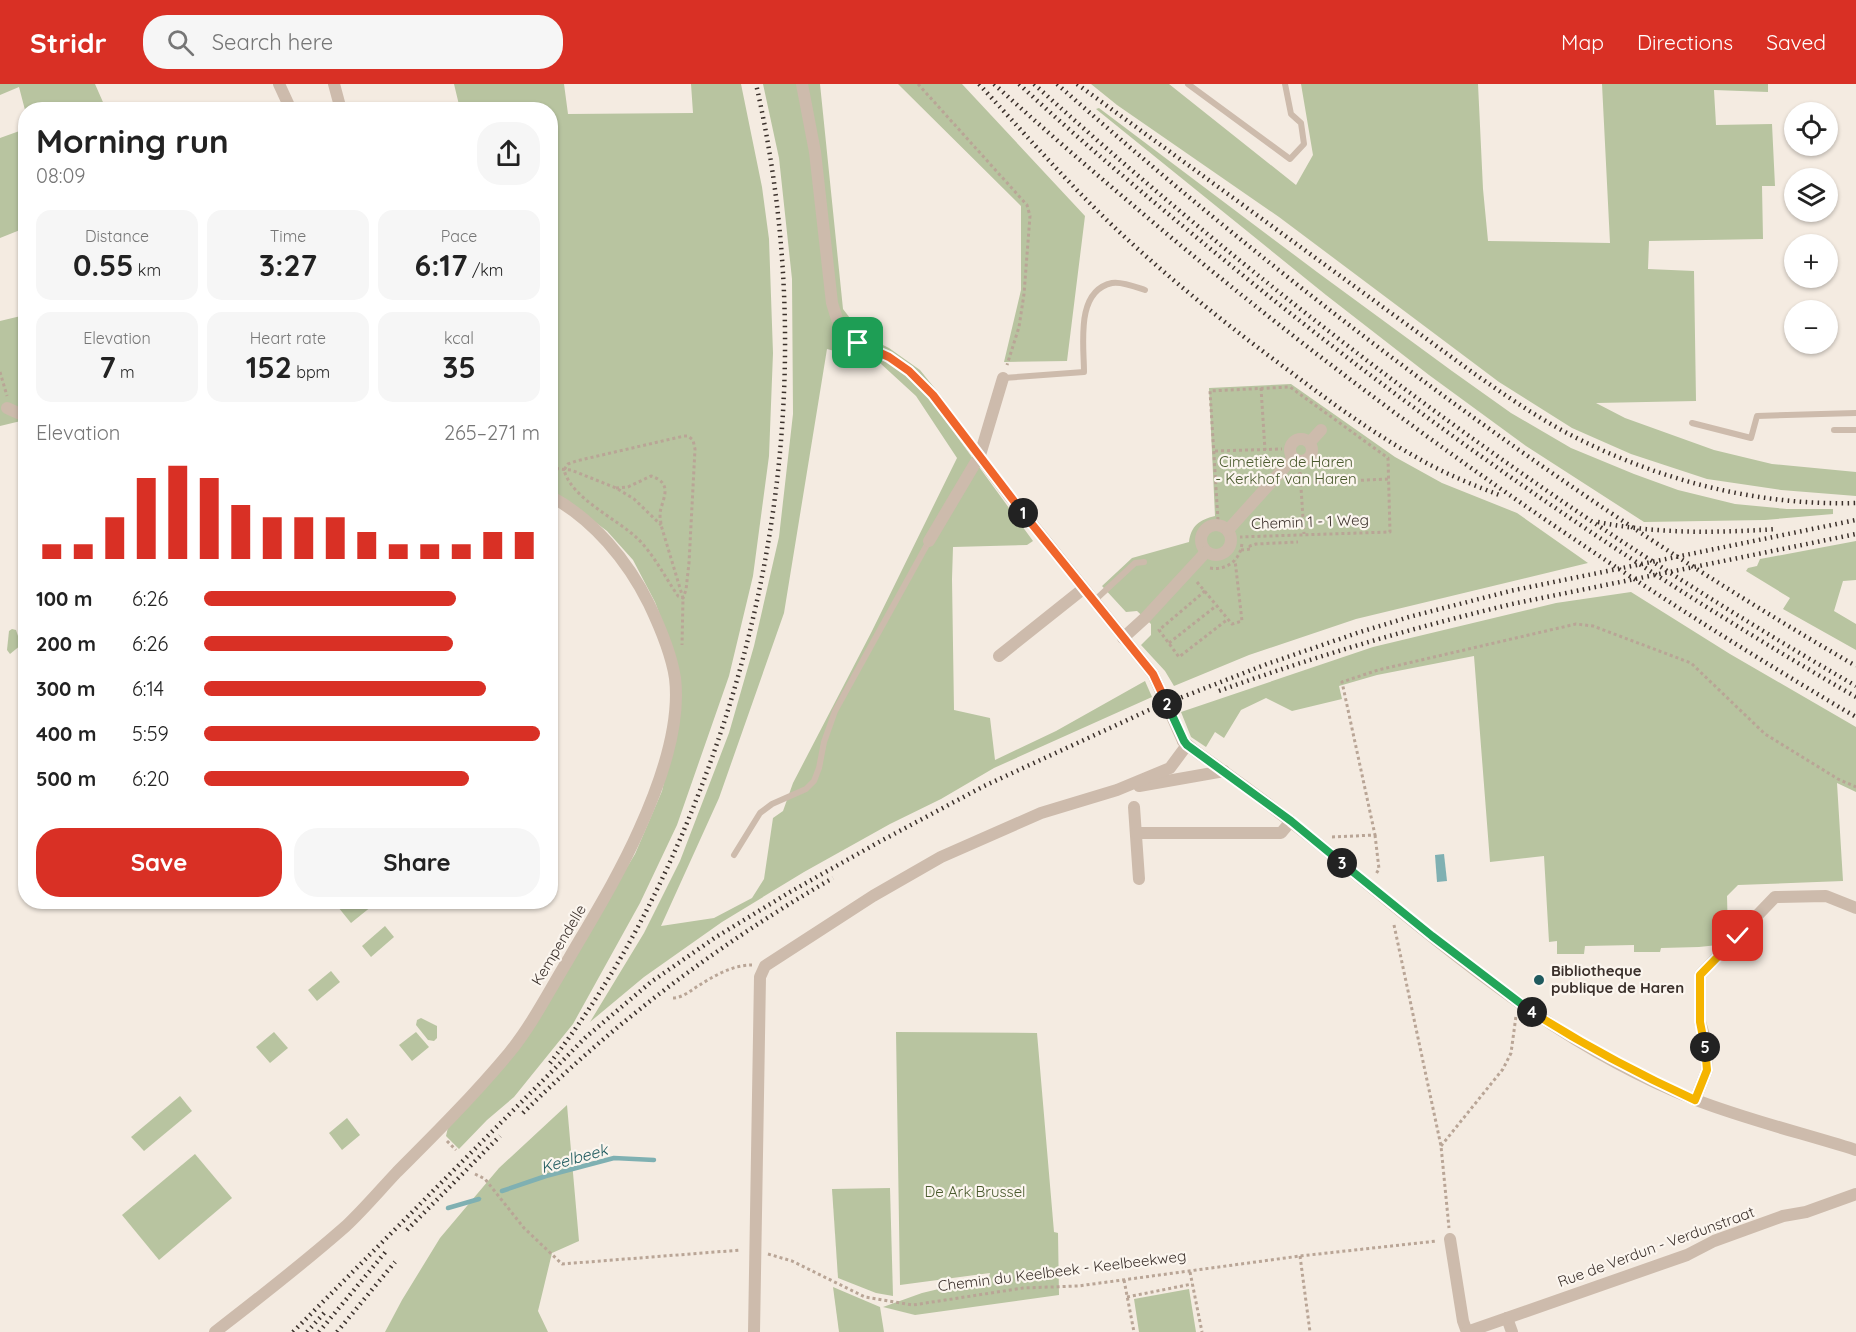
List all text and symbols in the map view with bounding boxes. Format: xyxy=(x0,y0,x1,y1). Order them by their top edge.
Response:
search box xyxy=(143,15,563,69)
text: Stridr xyxy=(30,25,107,60)
icon: search xyxy=(164,26,197,59)
text: Search here xyxy=(212,28,333,56)
text: Map xyxy=(1561,29,1604,55)
text: Directions xyxy=(1637,29,1733,55)
text: Saved xyxy=(1766,29,1826,55)
map controls xyxy=(1784,102,1838,354)
button: locate xyxy=(1784,102,1838,156)
text: Morning run xyxy=(36,120,229,161)
button: share xyxy=(477,122,540,185)
text: 08:09 xyxy=(36,163,86,188)
button: layers xyxy=(1784,168,1838,222)
text: Distance xyxy=(85,226,149,246)
text: Time xyxy=(270,226,306,246)
text: Pace xyxy=(441,226,477,246)
button: + xyxy=(1784,234,1838,288)
text: 0.55 xyxy=(73,246,133,284)
text: 3:27 xyxy=(259,246,317,284)
text: 6:17 xyxy=(415,246,468,284)
text: km xyxy=(133,260,161,280)
text: /km xyxy=(468,260,503,280)
button: − xyxy=(1784,300,1838,354)
pin xyxy=(832,317,883,368)
icon: arrive xyxy=(841,326,874,359)
text: Elevation xyxy=(83,328,151,348)
text: Heart rate xyxy=(250,328,326,348)
text: kcal xyxy=(444,328,474,348)
text: 7 xyxy=(99,348,116,386)
text: 152 xyxy=(246,348,292,386)
text: 35 xyxy=(442,348,476,386)
text: m xyxy=(116,362,135,382)
text: bpm xyxy=(292,362,330,382)
text: Elevation xyxy=(36,420,120,445)
text: 265–271 m xyxy=(444,420,540,445)
park label: Cimetière de Haren - Kerkhof van Haren xyxy=(1215,452,1357,488)
pin: 1 xyxy=(1008,498,1038,528)
text: 1 xyxy=(1020,503,1026,523)
street label: Chemin 1 - 1 Weg xyxy=(1251,510,1369,533)
text: 100 m xyxy=(36,586,92,611)
text: 6:26 xyxy=(132,586,168,611)
text: 200 m xyxy=(36,631,96,656)
text: 6:26 xyxy=(132,631,168,656)
text: 300 m xyxy=(36,676,95,701)
text: 6:14 xyxy=(132,676,164,701)
pin: 2 xyxy=(1152,689,1182,719)
text: 2 xyxy=(1162,694,1172,714)
text: 400 m xyxy=(36,721,96,746)
text: 5:59 xyxy=(132,721,169,746)
text: 500 m xyxy=(36,766,96,791)
text: 6:20 xyxy=(132,766,169,791)
button: Save xyxy=(36,828,282,897)
button: Share xyxy=(294,828,540,897)
pin: 3 xyxy=(1327,848,1357,878)
text: 3 xyxy=(1338,853,1346,873)
street label: Kempendelle xyxy=(527,901,590,989)
pin xyxy=(1712,910,1763,961)
icon: check xyxy=(1721,919,1754,952)
place label: Bibliotheque publique de Haren xyxy=(1551,961,1684,997)
marker: Bibliotheque publique de Haren xyxy=(1532,973,1546,987)
pin: 4 xyxy=(1517,997,1547,1027)
text: 4 xyxy=(1527,1002,1537,1022)
pin: 5 xyxy=(1690,1032,1720,1062)
text: 5 xyxy=(1700,1037,1710,1057)
water label: Keelbeek xyxy=(538,1139,611,1177)
park label: De Ark Brussel xyxy=(924,1182,1026,1201)
street label: Rue de Verdun - Verdunstraat xyxy=(1555,1202,1757,1291)
street label: Chemin du Keelbeek - Keelbeekweg xyxy=(937,1246,1187,1295)

